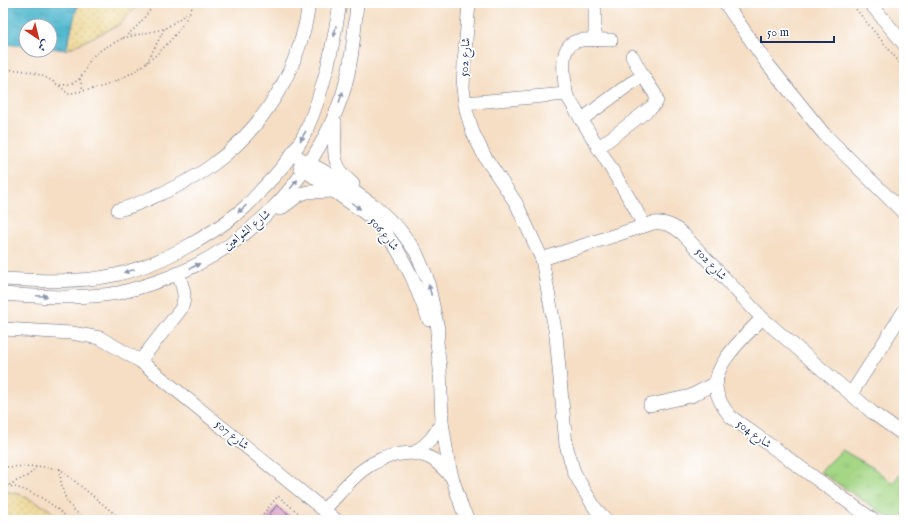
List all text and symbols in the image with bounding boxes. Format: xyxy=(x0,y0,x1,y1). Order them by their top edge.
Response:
north arrow xyxy=(18,18,58,58)
scale bar xyxy=(761,18,834,44)
one-way arrow xyxy=(332,25,338,38)
text: 50 m xyxy=(767,25,789,40)
text: ش xyxy=(35,37,52,54)
street label: شارع 502 xyxy=(456,37,477,77)
one-way arrow xyxy=(338,91,344,103)
one-way arrow xyxy=(299,130,306,142)
one-way arrow xyxy=(290,178,299,189)
one-way arrow xyxy=(350,202,361,210)
one-way arrow xyxy=(237,204,247,213)
street label: شارع الشواهين xyxy=(220,206,276,256)
street label: شارع 506 xyxy=(364,214,402,256)
street label: شارع 502 xyxy=(690,245,730,286)
one-way arrow xyxy=(189,263,201,269)
one-way arrow xyxy=(123,269,136,275)
one-way arrow xyxy=(426,284,432,296)
one-way arrow xyxy=(36,293,48,300)
street label: شارع 504 xyxy=(732,416,775,454)
street label: شارع 507 xyxy=(210,417,252,456)

